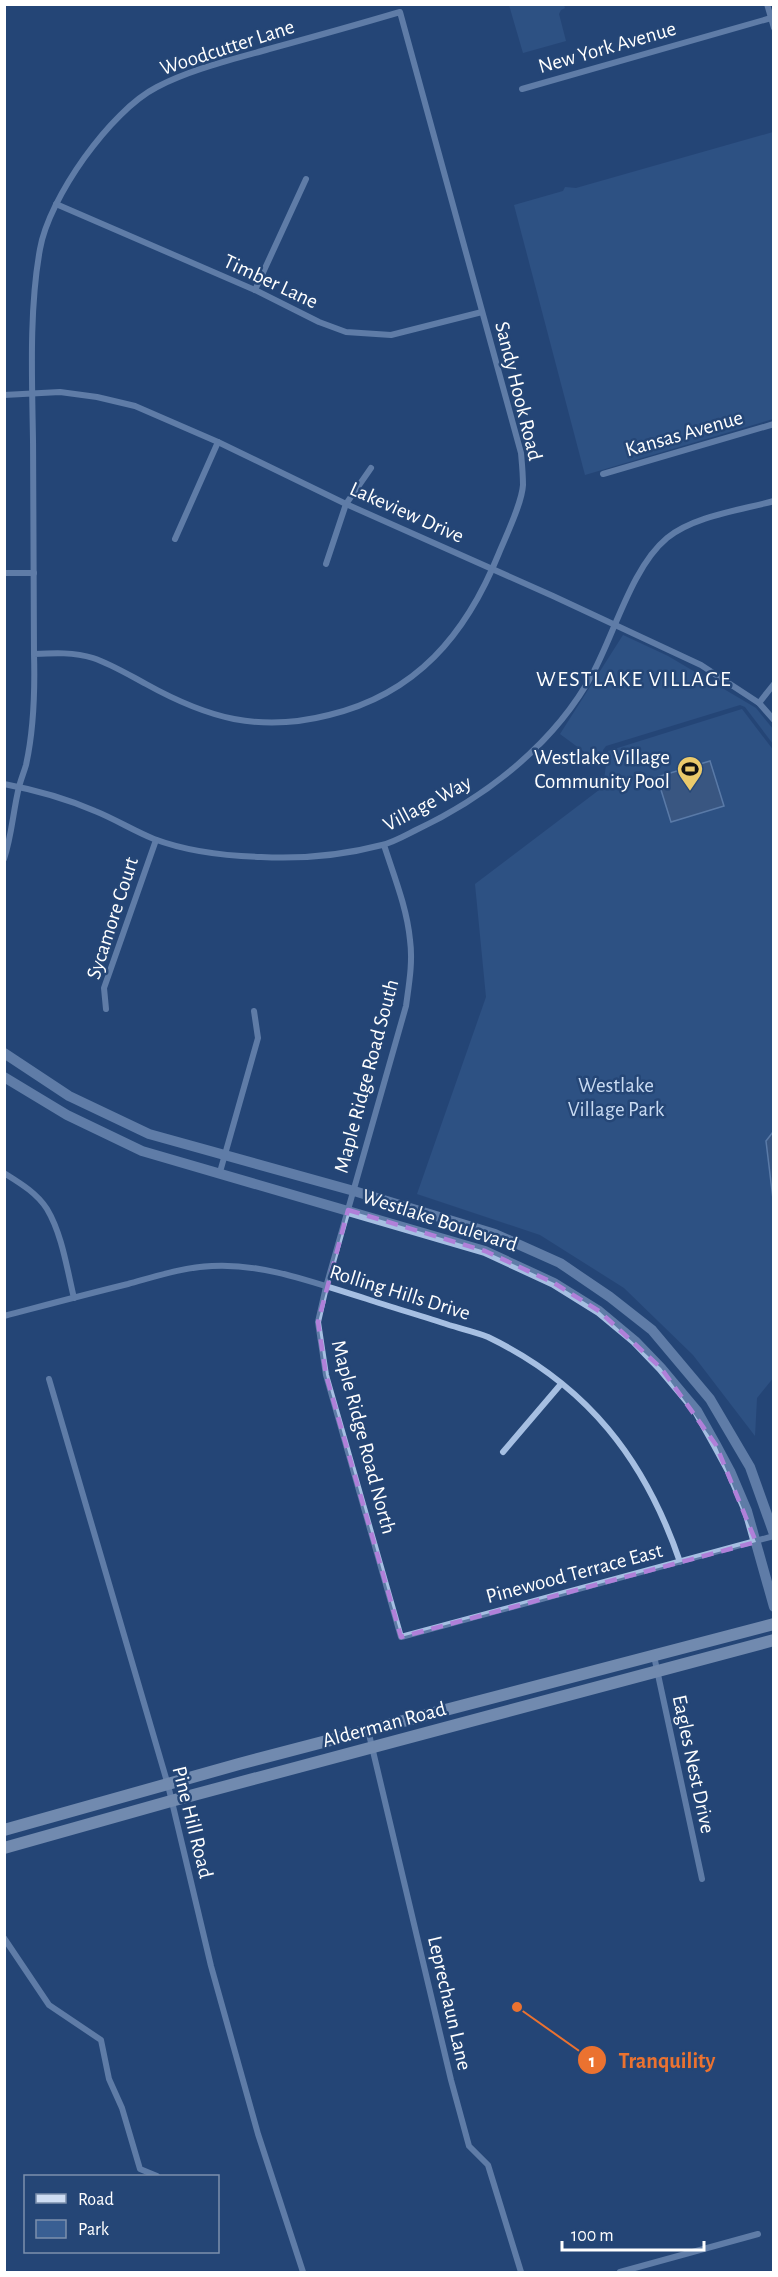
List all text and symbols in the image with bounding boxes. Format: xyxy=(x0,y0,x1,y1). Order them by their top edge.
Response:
street label: Woodcutter Lane xyxy=(157,16,297,79)
street label: New York Avenue xyxy=(536,18,678,77)
street label: Timber Lane xyxy=(220,250,321,312)
street label: Sandy Hook Road xyxy=(491,319,546,463)
street label: Kansas Avenue xyxy=(623,407,745,460)
street label: Lakeview Drive xyxy=(347,478,467,547)
district label: WESTLAKE VILLAGE xyxy=(536,668,732,690)
place label: Westlake Village Community Pool xyxy=(534,747,670,792)
sports icon: Westlake Village Community Pool xyxy=(675,754,705,792)
street label: Village Way xyxy=(380,772,475,835)
street label: Sycamore Court xyxy=(83,854,142,982)
street label: Maple Ridge Road South xyxy=(331,977,402,1175)
park label: Westlake Village Park xyxy=(568,1075,665,1120)
street label: Westlake Boulevard xyxy=(360,1185,520,1256)
street label: Rolling Hills Drive xyxy=(327,1261,473,1324)
street label: Maple Ridge Road North xyxy=(328,1338,400,1536)
street label: Pinewood Terrace East xyxy=(483,1540,665,1607)
street label: Eagles Nest Drive xyxy=(669,1693,718,1835)
street label: Alderman Road xyxy=(320,1698,448,1751)
street label: Pine Hill Road xyxy=(168,1764,217,1881)
street label: Leprechaun Lane xyxy=(424,1934,475,2072)
callout: Tranquility xyxy=(577,2040,728,2080)
text: Tranquility xyxy=(619,2050,716,2073)
text: 1 xyxy=(589,2053,595,2071)
legend xyxy=(24,2175,219,2253)
text: Road xyxy=(78,2191,114,2209)
scale bar xyxy=(562,2214,704,2252)
text: Park xyxy=(78,2221,110,2239)
text: 100 m xyxy=(571,2227,614,2245)

